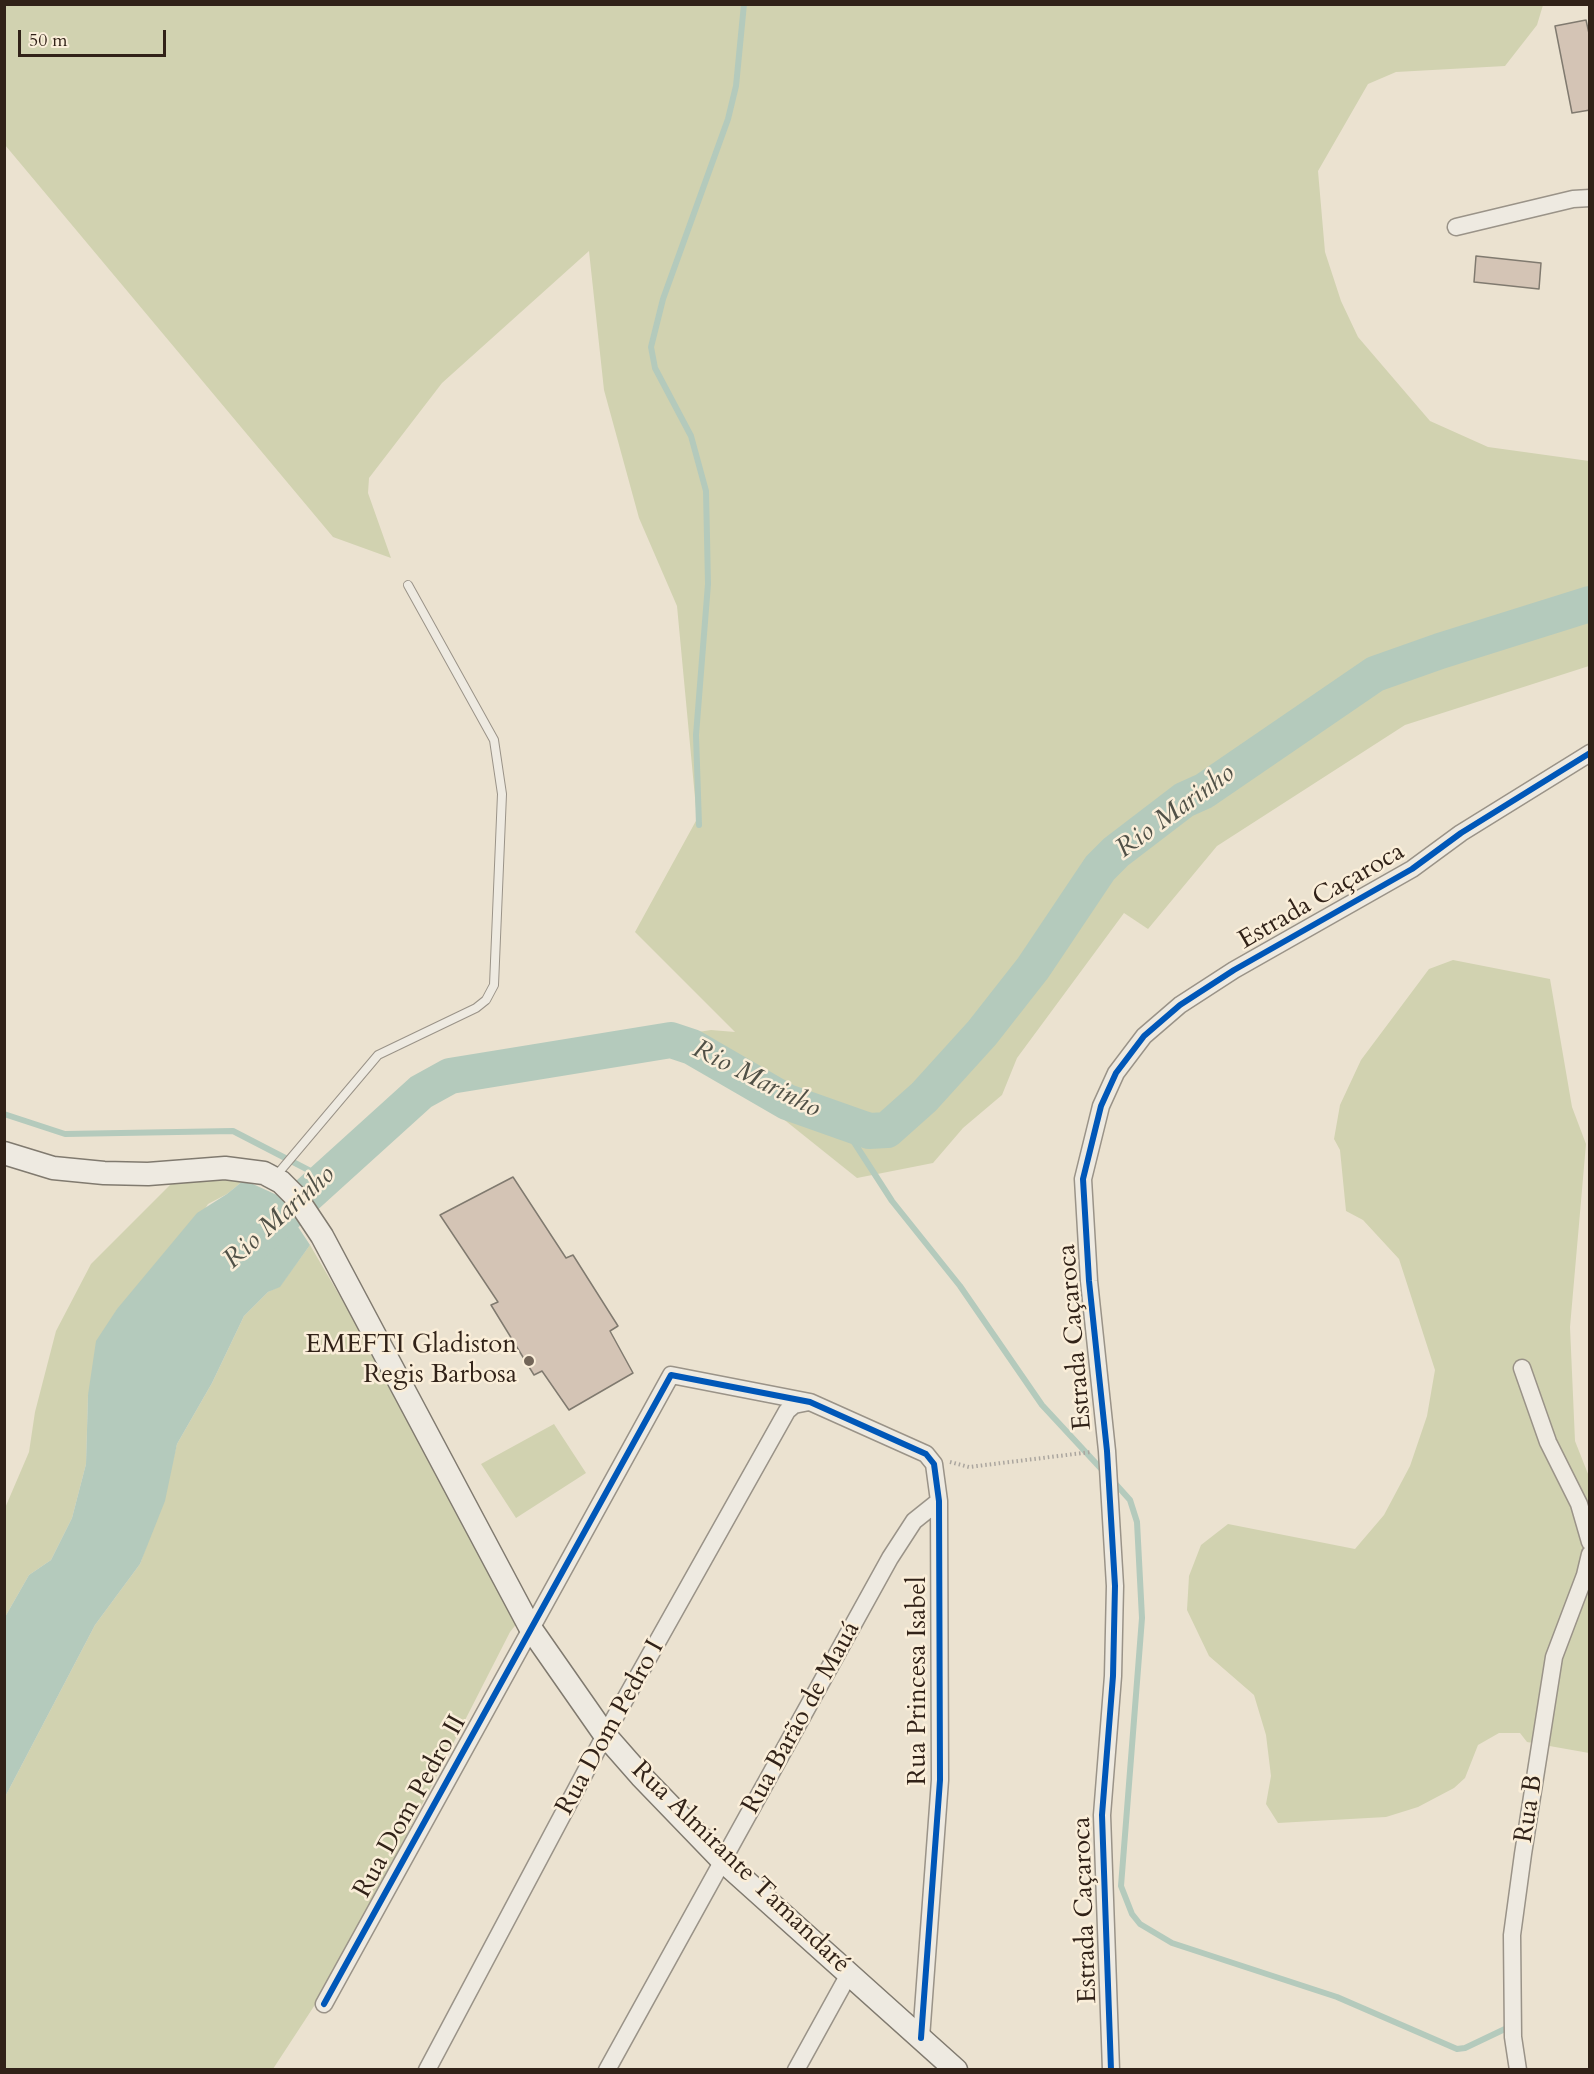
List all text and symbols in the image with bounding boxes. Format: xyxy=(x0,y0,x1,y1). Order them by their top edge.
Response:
scale bar xyxy=(21,18,170,56)
text: 50 m xyxy=(29,28,68,53)
water label: Rio Marinho xyxy=(1110,758,1242,866)
street label: Estrada Caçaroca xyxy=(1233,837,1411,957)
water label: Rio Marinho xyxy=(687,1034,825,1126)
water label: Rio Marinho xyxy=(217,1159,343,1277)
street label: Estrada Caçaroca xyxy=(1052,1243,1100,1431)
place label: EMEFTI Gladiston Regis Barbosa xyxy=(305,1330,517,1392)
marker: EMEFTI Gladiston Regis Barbosa xyxy=(522,1354,536,1368)
street label: Rua Princesa Isabel xyxy=(903,1576,935,1786)
street label: Rua Barão de Mauá xyxy=(736,1616,868,1820)
street label: Rua Dom Pedro I xyxy=(550,1635,672,1821)
street label: Rua Dom Pedro II xyxy=(348,1710,474,1904)
street label: Rua Almirante Tamandaré xyxy=(624,1755,856,1981)
street label: Rua B xyxy=(1509,1773,1551,1845)
street label: Estrada Caçaroca xyxy=(1067,1816,1105,2004)

